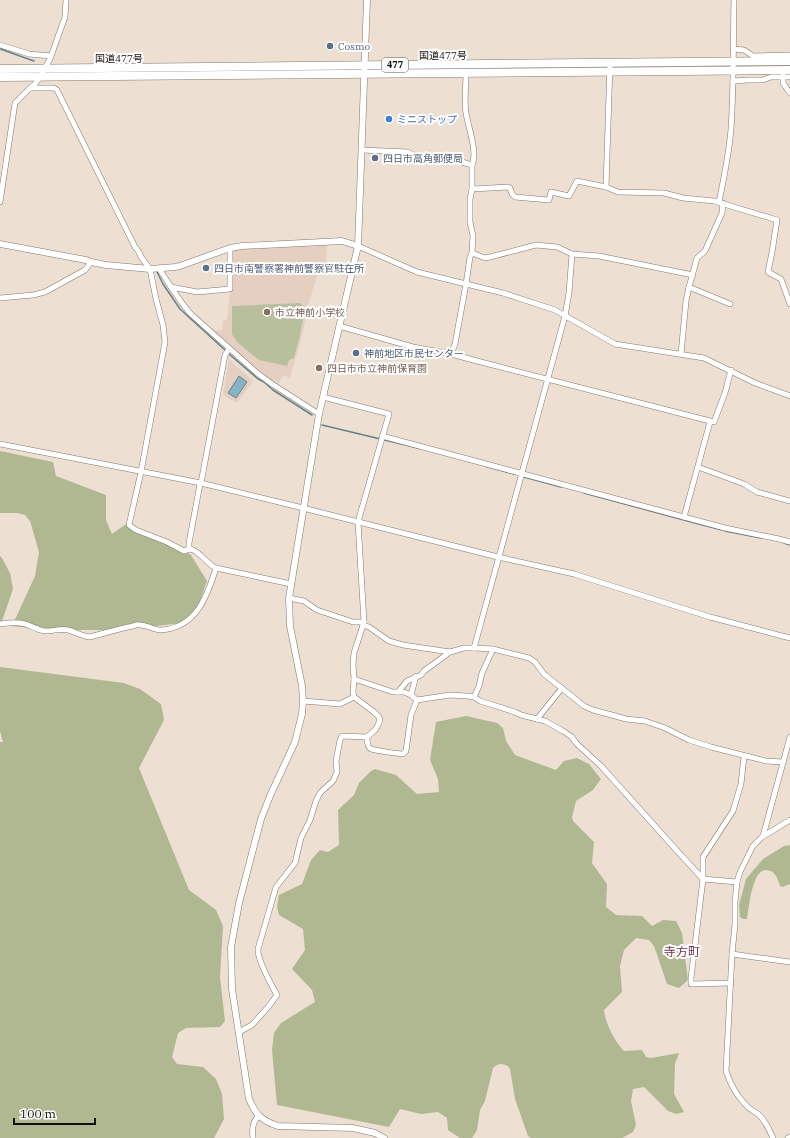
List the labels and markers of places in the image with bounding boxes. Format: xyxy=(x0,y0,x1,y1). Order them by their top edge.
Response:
place label: Cosmo xyxy=(338,40,370,53)
marker: Cosmo xyxy=(325,41,335,51)
place label: ミニストップ xyxy=(397,113,457,126)
marker: ミニストップ xyxy=(384,114,394,124)
place label: 四日市高角郵便局 xyxy=(383,152,463,165)
marker: 四日市高角郵便局 xyxy=(370,153,380,163)
place label: 四日市南警察署神前警察官駐在所 xyxy=(214,262,364,275)
marker: 四日市南警察署神前警察官駐在所 xyxy=(201,263,211,273)
place label: 市立神前小学校 xyxy=(275,306,345,319)
marker: 市立神前小学校 xyxy=(262,307,272,317)
place label: 神前地区市民センター xyxy=(364,347,464,360)
marker: 神前地区市民センター xyxy=(351,348,361,358)
place label: 四日市市立神前保育園 xyxy=(327,362,427,375)
marker: 四日市市立神前保育園 xyxy=(314,363,324,373)

